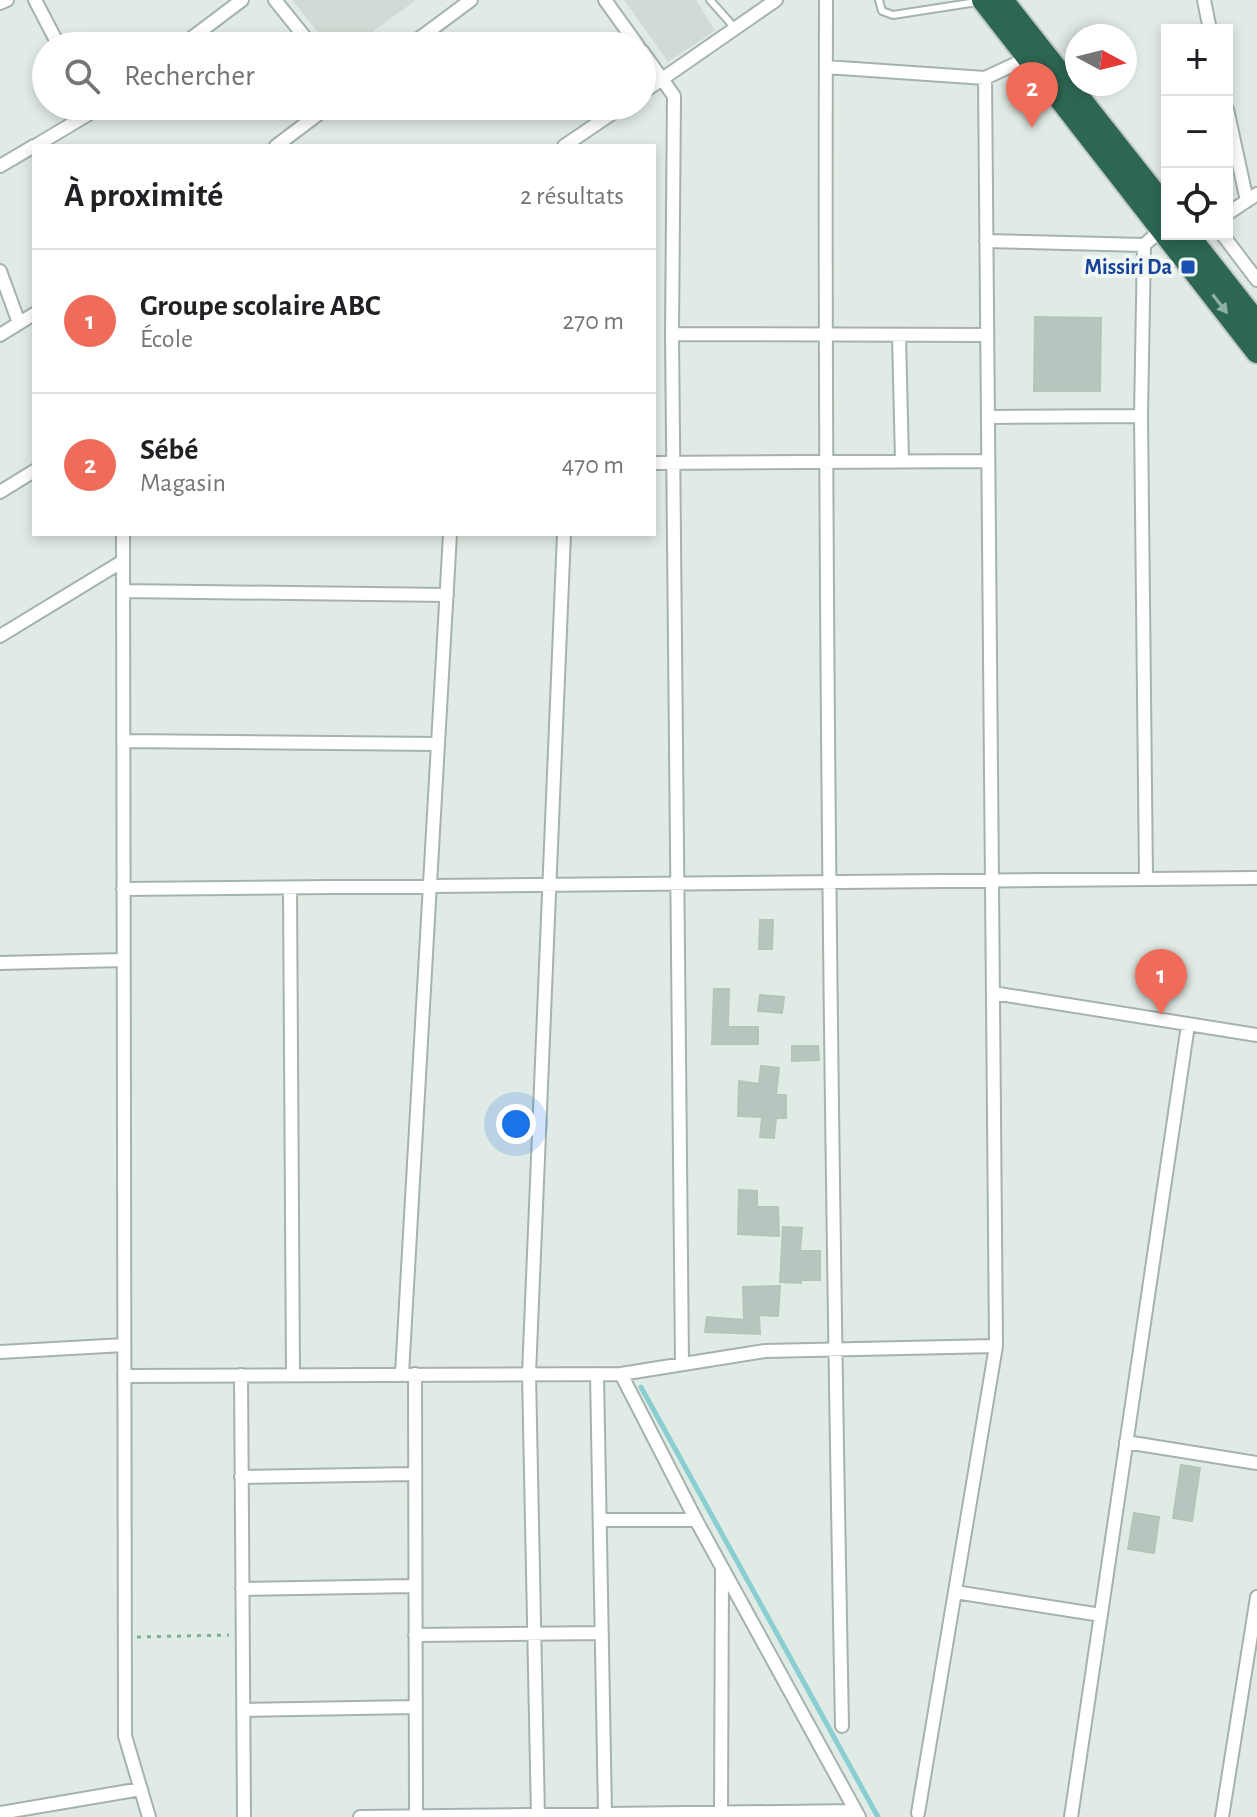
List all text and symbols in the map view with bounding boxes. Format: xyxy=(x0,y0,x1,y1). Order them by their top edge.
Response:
north arrow xyxy=(1065,24,1137,96)
map controls xyxy=(1161,24,1233,240)
button: + xyxy=(1161,24,1233,96)
search box xyxy=(32,32,656,120)
icon: search xyxy=(60,54,104,98)
text: Rechercher xyxy=(124,61,255,91)
pin: 2 xyxy=(1006,62,1058,128)
button: − xyxy=(1161,96,1233,168)
button: locate xyxy=(1161,168,1233,240)
text: À proximité xyxy=(64,179,223,213)
text: 2 résultats xyxy=(520,183,624,209)
place label: Missiri Da xyxy=(1084,256,1172,278)
marker: Missiri Da xyxy=(1179,258,1197,276)
text: Groupe scolaire ABC xyxy=(140,291,381,321)
one-way arrow xyxy=(1212,294,1228,314)
text: 1 xyxy=(85,308,95,334)
text: 270 m xyxy=(563,308,624,334)
text: École xyxy=(140,326,193,352)
text: Sébé xyxy=(140,435,198,465)
text: 2 xyxy=(84,452,96,478)
text: 470 m xyxy=(562,452,624,478)
text: Magasin xyxy=(140,470,226,496)
pin: 1 xyxy=(1135,949,1187,1015)
your location xyxy=(496,1104,536,1144)

